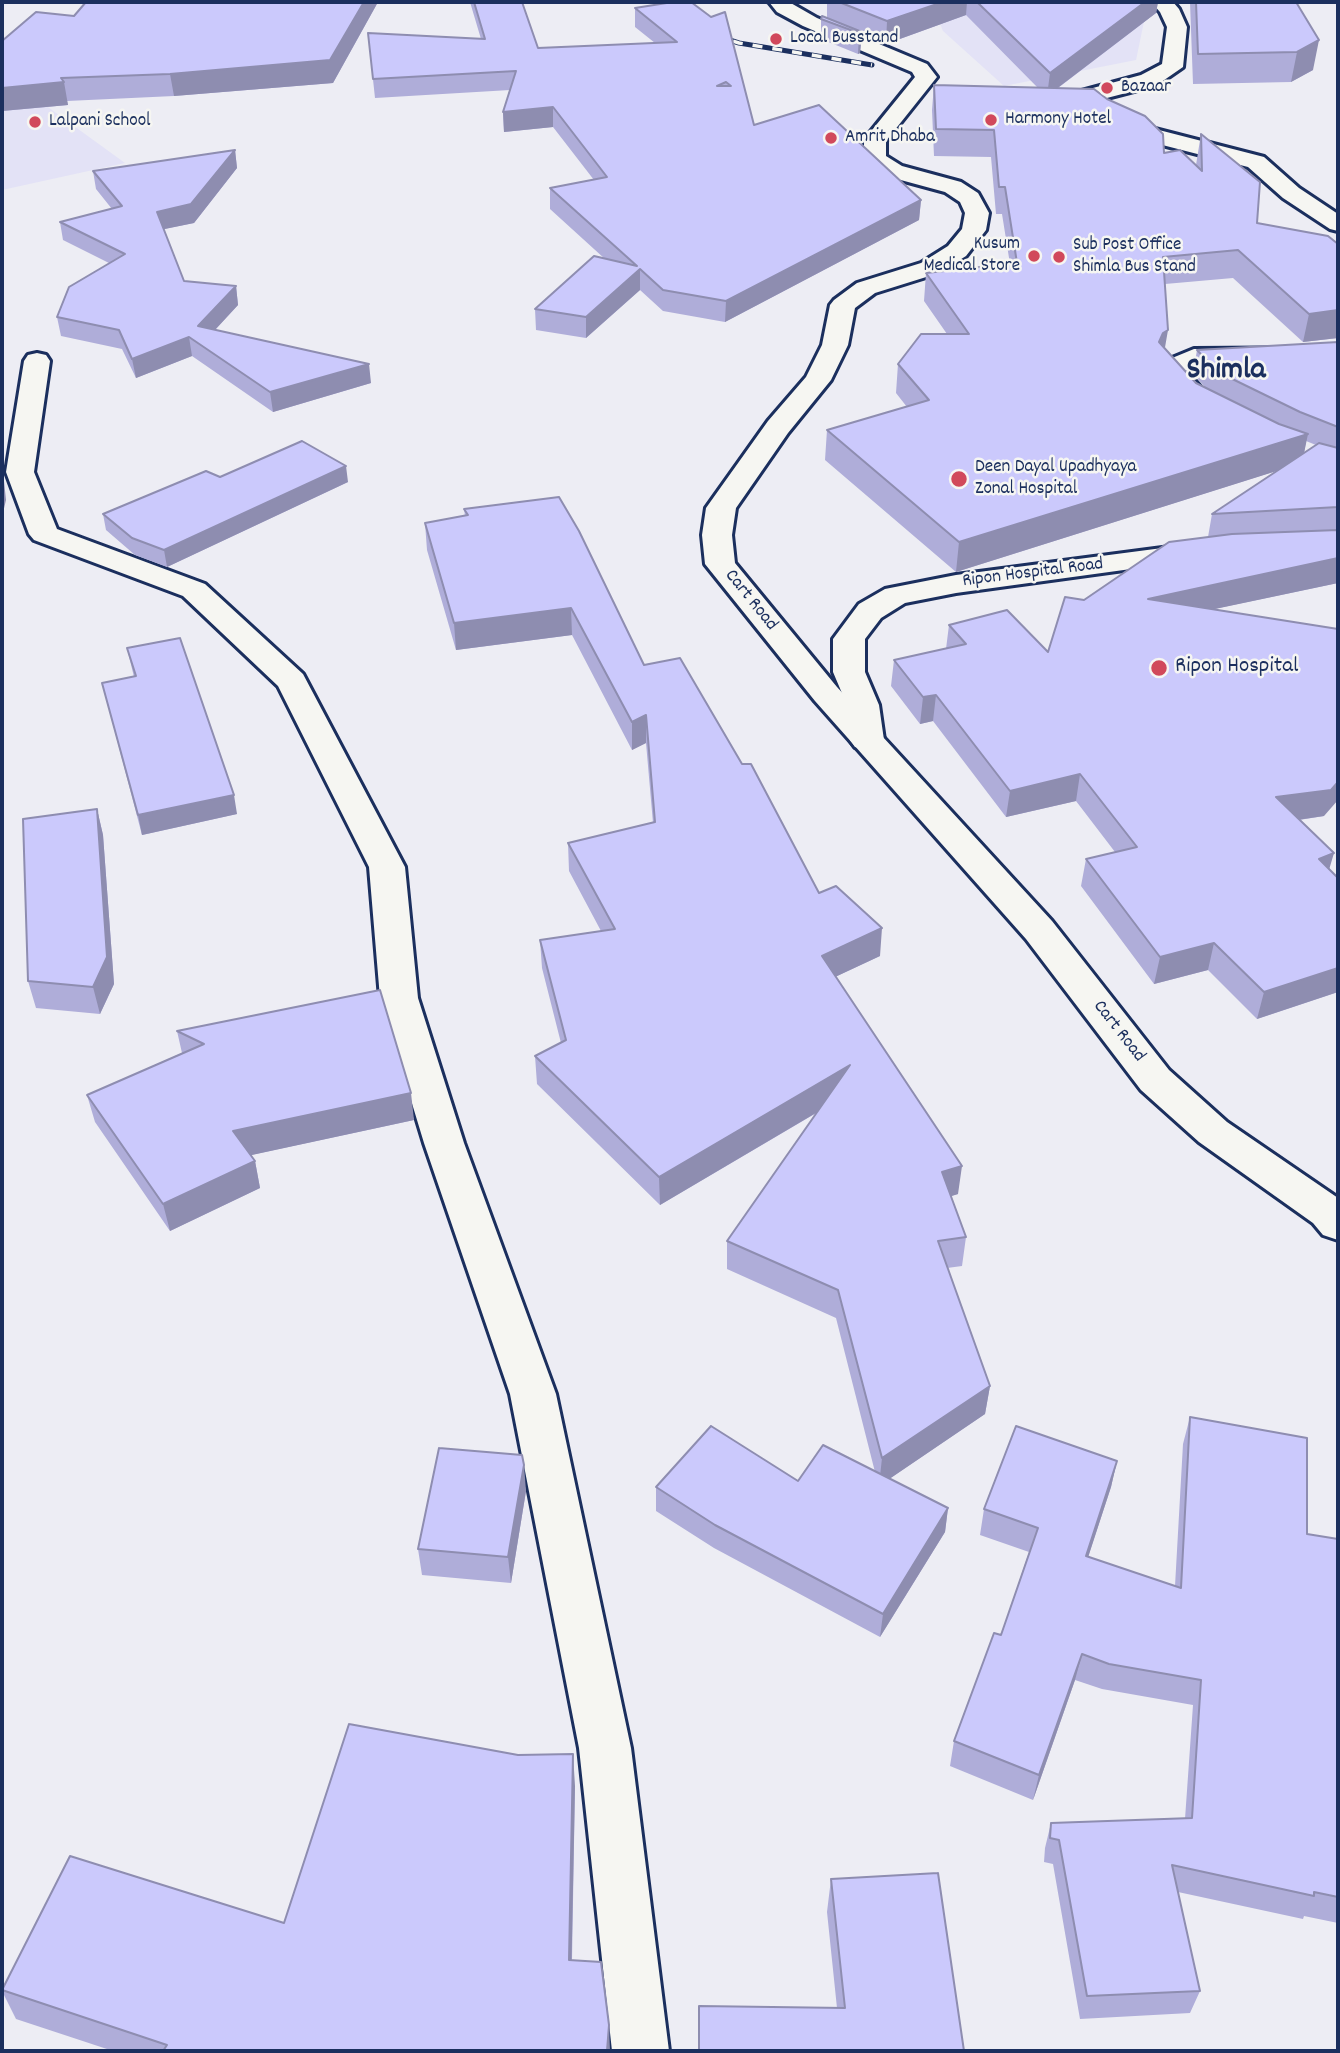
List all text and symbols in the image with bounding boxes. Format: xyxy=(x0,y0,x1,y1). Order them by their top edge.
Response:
place label: Local Busstand xyxy=(790,28,898,50)
marker: Local Busstand xyxy=(768,31,784,47)
place label: Bazaar xyxy=(1121,77,1171,99)
marker: Bazaar xyxy=(1099,80,1115,96)
place label: Harmony Hotel xyxy=(1005,109,1111,131)
place label: Lalpani School xyxy=(49,111,151,133)
marker: Harmony Hotel xyxy=(983,112,999,128)
marker: Lalpani School xyxy=(27,114,43,130)
place label: Amrit Dhaba xyxy=(845,127,935,149)
marker: Amrit Dhaba xyxy=(823,130,839,146)
place label: Kusum Medical Store xyxy=(923,234,1020,278)
place label: Sub Post Office Shimla Bus Stand xyxy=(1073,235,1196,279)
marker: Kusum Medical Store xyxy=(1026,248,1042,264)
marker: Sub Post Office Shimla Bus Stand xyxy=(1051,249,1067,265)
district label: Shimla xyxy=(1186,354,1266,392)
place label: Deen Dayal Upadhyaya Zonal Hospital xyxy=(975,457,1136,501)
marker: Deen Dayal Upadhyaya Zonal Hospital xyxy=(949,469,969,489)
street label: Ripon Hospital Road xyxy=(961,554,1105,594)
street label: Cart Road xyxy=(718,566,782,636)
place label: Ripon Hospital xyxy=(1175,654,1298,682)
marker: Ripon Hospital xyxy=(1149,658,1169,678)
street label: Cart Road xyxy=(1087,997,1149,1067)

